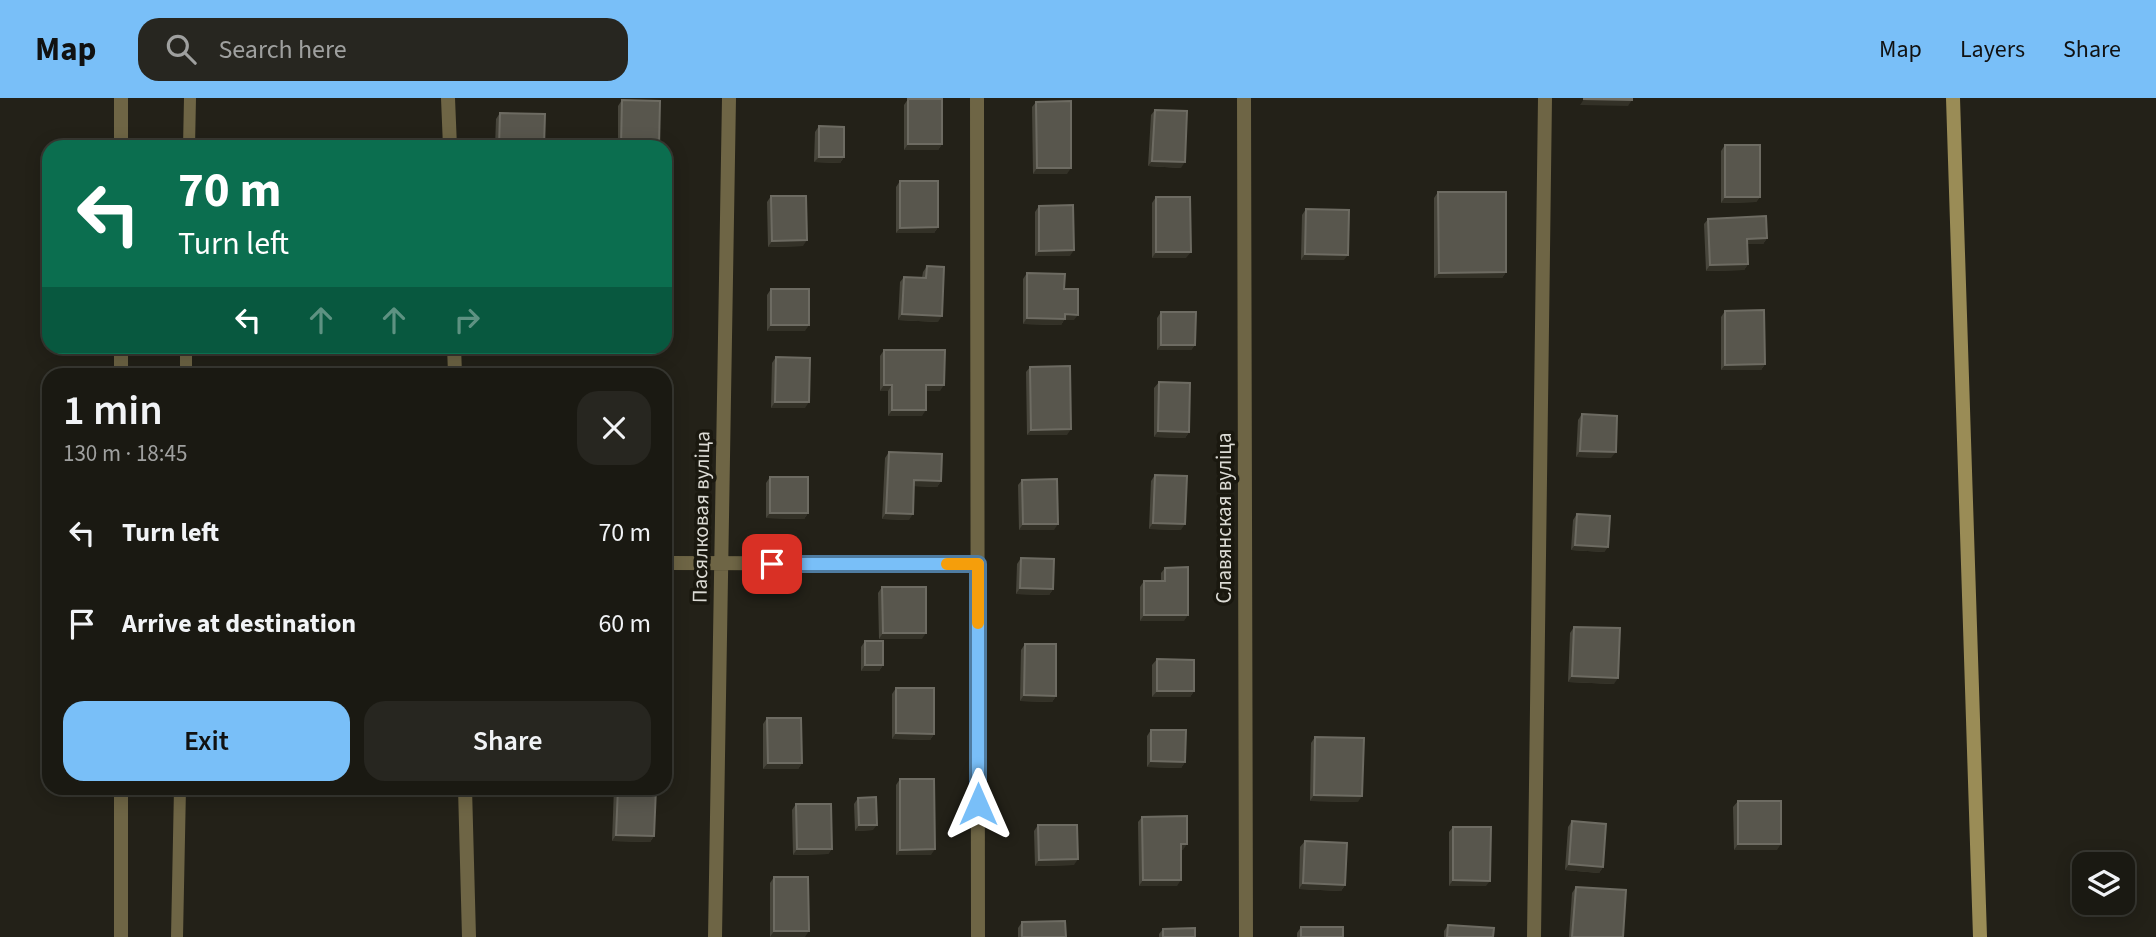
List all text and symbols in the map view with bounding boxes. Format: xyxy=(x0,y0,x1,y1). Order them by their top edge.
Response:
search box xyxy=(138,18,628,81)
text: Map xyxy=(35,26,96,73)
icon: search xyxy=(162,30,200,68)
text: Search here xyxy=(218,31,347,68)
text: Map xyxy=(1879,32,1922,67)
text: Layers xyxy=(1960,32,2025,67)
text: Share xyxy=(2063,32,2121,67)
text: 70 m xyxy=(178,156,282,226)
icon: left xyxy=(63,168,154,259)
text: Turn left xyxy=(178,221,289,267)
icon: left xyxy=(229,301,267,339)
icon: ahead xyxy=(302,301,340,339)
icon: ahead xyxy=(375,301,413,339)
icon: right xyxy=(448,301,486,339)
text: 1 min xyxy=(63,381,163,441)
button: close xyxy=(577,391,651,465)
street label: Пасялковая вуліца xyxy=(685,431,717,603)
street label: Славянская вуліца xyxy=(1209,432,1239,604)
text: 130 m · 18:45 xyxy=(63,437,187,470)
icon: left xyxy=(63,514,101,552)
text: Turn left xyxy=(122,514,219,551)
text: 70 m xyxy=(598,514,651,551)
pin xyxy=(742,534,802,594)
icon: arrive xyxy=(753,545,791,583)
icon: arrive xyxy=(63,605,101,643)
text: Arrive at destination xyxy=(122,605,356,642)
text: 60 m xyxy=(598,605,651,642)
button: Exit xyxy=(63,701,350,781)
button: Share xyxy=(364,701,651,781)
position arrow xyxy=(941,767,1015,841)
map controls xyxy=(2072,852,2135,915)
button: layers xyxy=(2072,852,2135,915)

